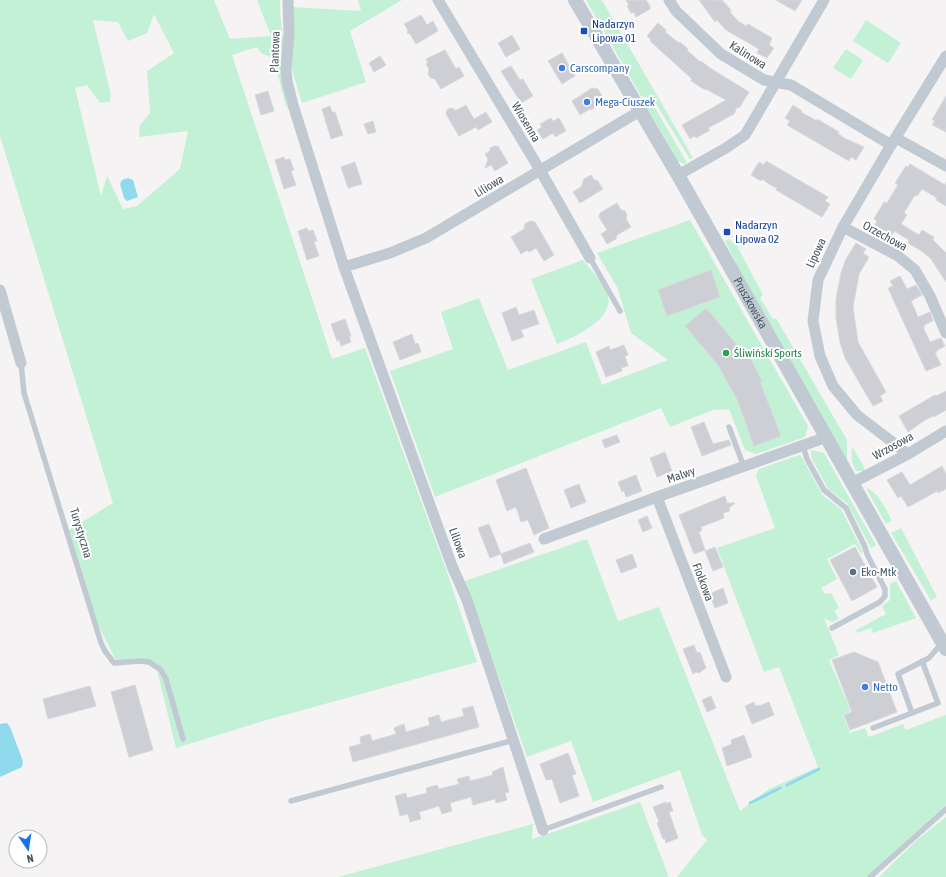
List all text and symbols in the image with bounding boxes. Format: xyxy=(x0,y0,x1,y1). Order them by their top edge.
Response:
place label: Nadarzyn Lipowa 01 xyxy=(592,17,637,45)
marker: Nadarzyn Lipowa 01 xyxy=(579,26,589,36)
street label: Plantowa xyxy=(267,31,283,73)
street label: Kalinowa xyxy=(727,38,769,72)
place label: Carscompany xyxy=(570,61,630,75)
marker: Carscompany xyxy=(557,63,567,73)
place label: Mega-Ciuszek xyxy=(595,95,656,109)
marker: Mega-Ciuszek xyxy=(582,97,592,107)
street label: Wiosenna xyxy=(509,100,543,144)
street label: Liliowa xyxy=(472,172,506,200)
place label: Nadarzyn Lipowa 02 xyxy=(735,218,779,246)
street label: Orzechowa xyxy=(860,218,910,254)
marker: Nadarzyn Lipowa 02 xyxy=(722,227,732,237)
street label: Lipowa xyxy=(803,236,829,270)
street label: Pruszkowska xyxy=(730,275,770,331)
place label: Śliwiński Sports xyxy=(734,346,802,360)
marker: Śliwiński Sports xyxy=(721,348,731,358)
street label: Wrzosowa xyxy=(870,429,916,463)
street label: Malwy xyxy=(665,464,697,486)
street label: Turystyczna xyxy=(67,506,95,560)
street label: Liliowa xyxy=(446,526,470,560)
street label: Fiołkowa xyxy=(689,561,717,603)
place label: Eko-Mtk xyxy=(861,565,897,579)
marker: Eko-Mtk xyxy=(848,567,858,577)
place label: Netto xyxy=(873,680,898,694)
marker: Netto xyxy=(860,682,870,692)
north arrow xyxy=(8,829,48,869)
text: N xyxy=(26,852,35,865)

